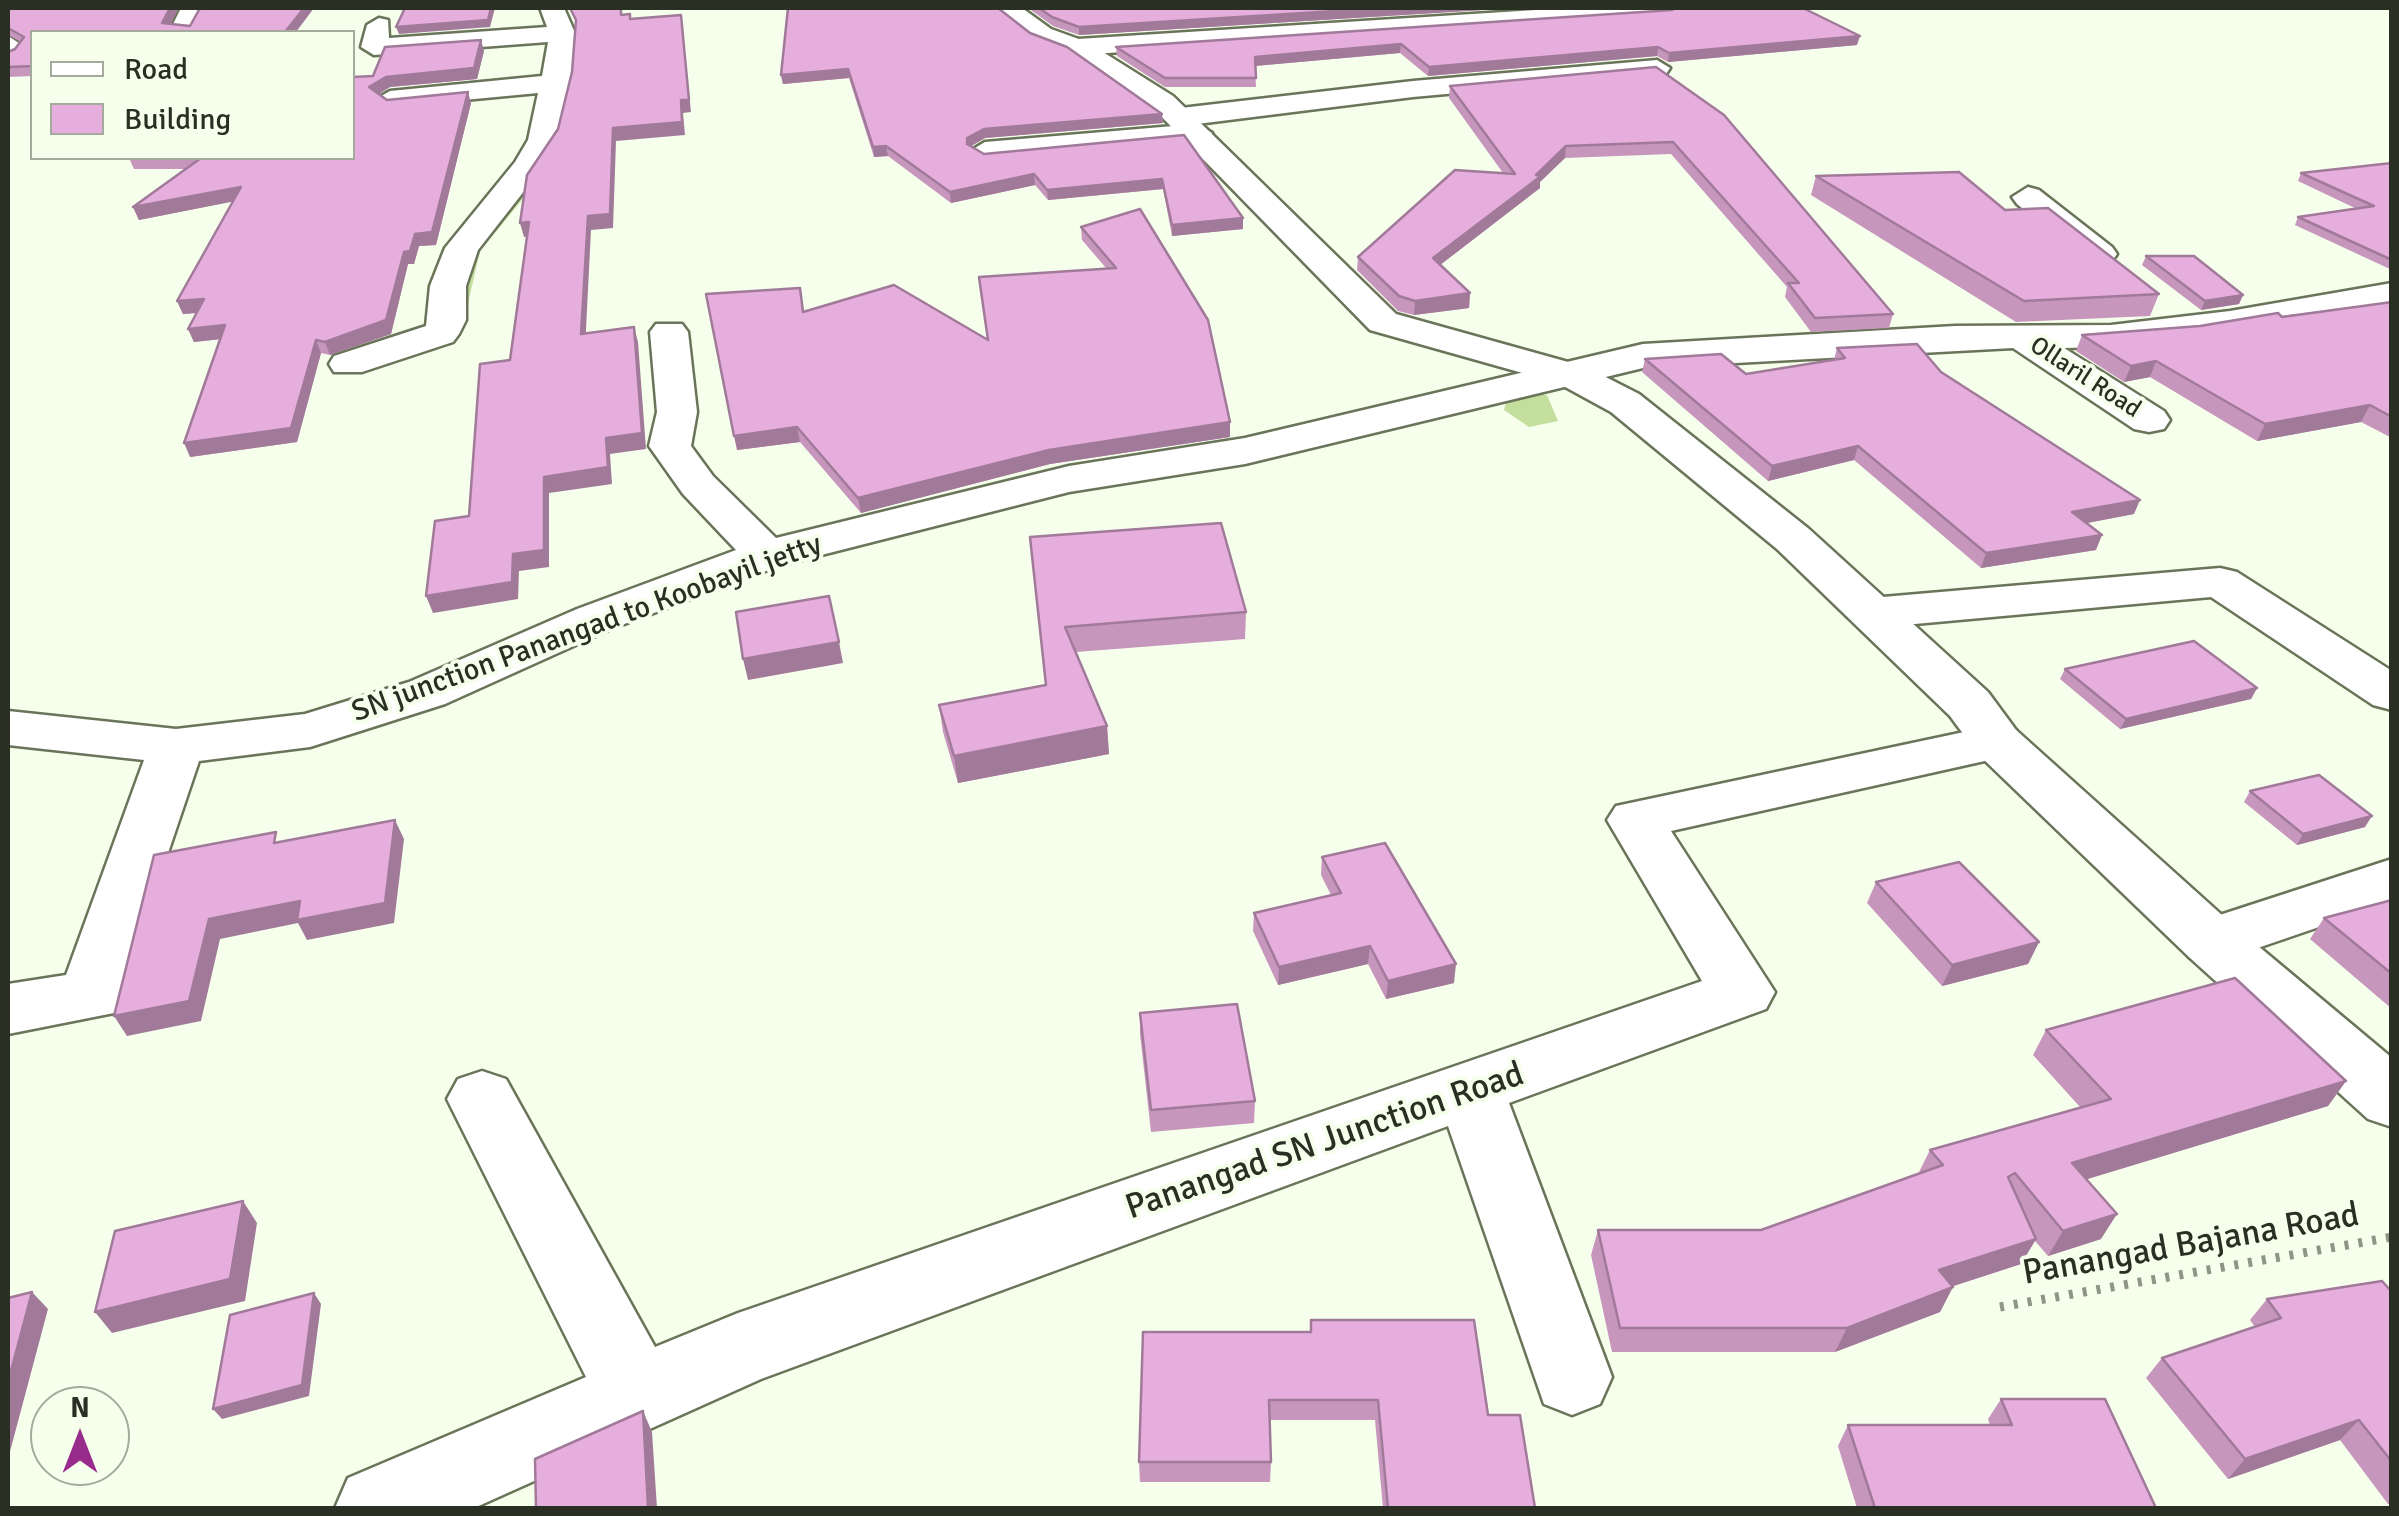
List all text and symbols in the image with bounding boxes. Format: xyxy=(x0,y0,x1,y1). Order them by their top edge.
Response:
legend xyxy=(30,30,355,160)
text: Road xyxy=(124,51,188,88)
text: Building xyxy=(124,101,231,138)
street label: Ollaril Road xyxy=(2024,331,2146,425)
street label: SN junction Panangad to Koobayil jetty xyxy=(347,527,827,731)
street label: Panangad SN Junction Road xyxy=(1120,1054,1530,1230)
street label: Panangad Bajana Road xyxy=(2019,1195,2363,1295)
north arrow xyxy=(30,1386,130,1486)
text: N xyxy=(70,1391,90,1425)

